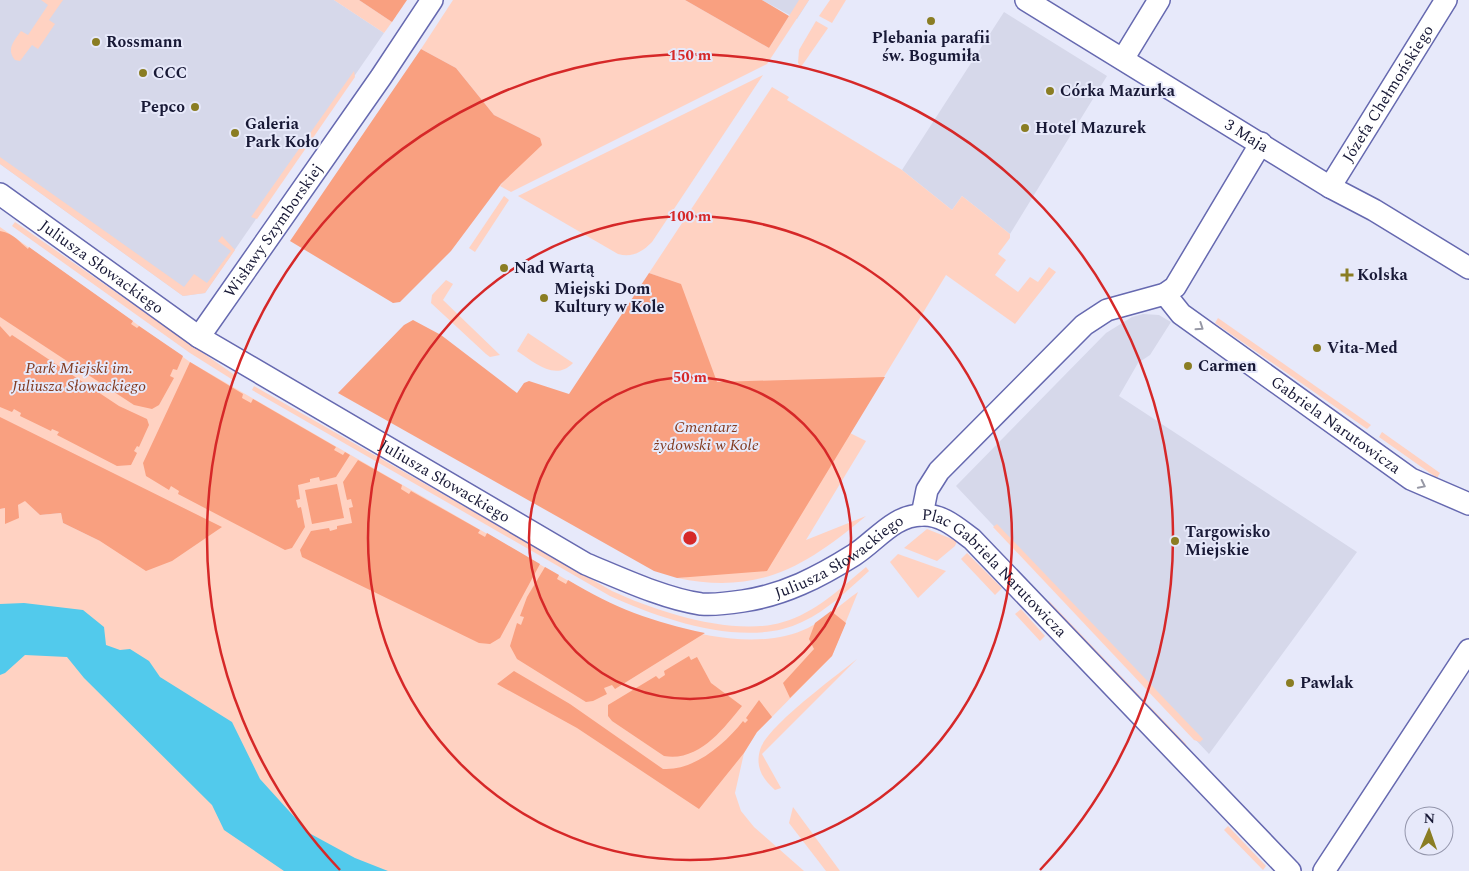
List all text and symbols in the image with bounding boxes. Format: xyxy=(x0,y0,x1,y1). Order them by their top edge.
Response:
marker: Plebania parafii św. Bogumiła xyxy=(925,15,937,27)
street label: Józefa Chełmońskiego xyxy=(1336,20,1440,167)
place label: Plebania parafii św. Bogumiła xyxy=(872,26,990,68)
place label: Rossmann xyxy=(106,30,183,54)
marker: Rossmann xyxy=(90,36,102,48)
text: 150 m xyxy=(669,44,712,67)
place label: CCC xyxy=(153,61,187,85)
marker: CCC xyxy=(137,67,149,79)
place label: Córka Mazurka xyxy=(1060,79,1176,103)
marker: Córka Mazurka xyxy=(1044,85,1056,97)
place label: Pepco xyxy=(140,95,185,119)
marker: Pepco xyxy=(189,101,201,113)
place label: Galeria Park Koło xyxy=(245,112,319,154)
street label: 3 Maja xyxy=(1220,113,1274,159)
place label: Hotel Mazurek xyxy=(1035,116,1147,140)
marker: Hotel Mazurek xyxy=(1019,122,1031,134)
marker: Galeria Park Koło xyxy=(229,127,241,139)
street label: Wisławy Szymborskiej xyxy=(218,159,329,302)
text: 100 m xyxy=(669,205,712,228)
street label: Juliusza Słowackiego xyxy=(34,214,169,320)
place label: Nad Wartą xyxy=(514,256,595,280)
marker: Nad Wartą xyxy=(498,262,510,274)
place label: Kolska xyxy=(1357,263,1409,287)
marker: Kolska xyxy=(1341,269,1353,281)
place label: Miejski Dom Kultury w Kole xyxy=(554,277,664,319)
marker: Miejski Dom Kultury w Kole xyxy=(538,292,550,304)
one-way arrow xyxy=(1195,321,1204,331)
place label: Vita-Med xyxy=(1327,336,1398,360)
marker: Vita-Med xyxy=(1311,342,1323,354)
place label: Carmen xyxy=(1198,354,1257,378)
park label: Park Miejski im. Juliusza Słowackiego xyxy=(11,356,146,398)
marker: Carmen xyxy=(1182,360,1194,372)
text: 50 m xyxy=(673,366,708,389)
street label: Gabriela Narutowicza xyxy=(1266,370,1406,480)
park label: Cmentarz żydowski w Kole xyxy=(653,415,759,457)
street label: Juliusza Słowackiego xyxy=(375,433,515,529)
one-way arrow xyxy=(1417,479,1426,489)
street label: Plac Gabriela Narutowicza xyxy=(921,503,1073,643)
street label: Juliusza Słowackiego xyxy=(771,509,908,605)
place label: Targowisko Miejskie xyxy=(1185,520,1270,562)
centre of rings xyxy=(681,529,699,547)
marker: Targowisko Miejskie xyxy=(1169,535,1181,547)
place label: Pawlak xyxy=(1300,671,1354,695)
marker: Pawlak xyxy=(1284,677,1296,689)
north arrow xyxy=(1404,806,1454,856)
text: N xyxy=(1423,808,1436,829)

